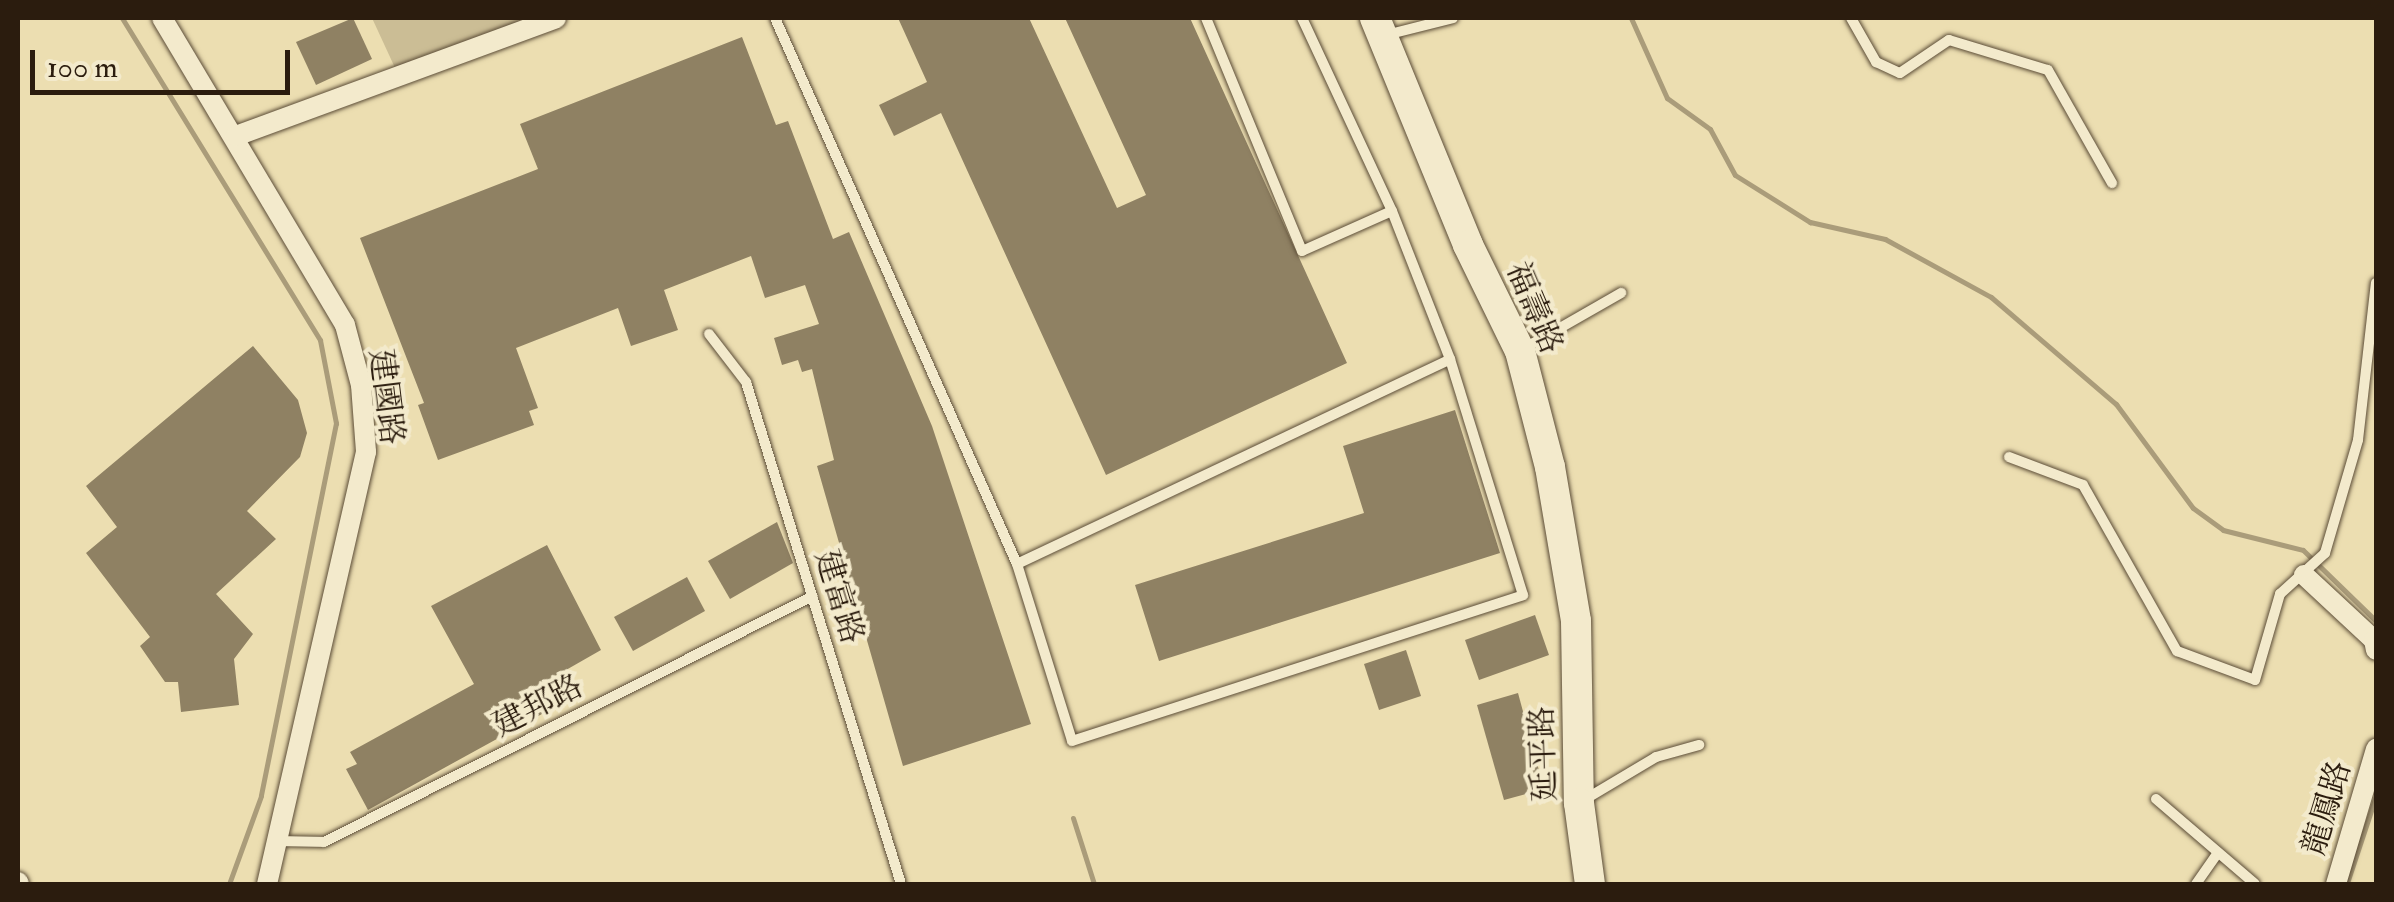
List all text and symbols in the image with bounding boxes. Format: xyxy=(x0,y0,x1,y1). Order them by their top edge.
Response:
scale bar xyxy=(35,30,295,92)
text: 100 m xyxy=(47,49,118,86)
street label: 福壽路 xyxy=(1498,256,1570,360)
street label: 建國路 xyxy=(361,347,411,447)
street label: 建富路 xyxy=(807,545,871,649)
street label: 建邦路 xyxy=(487,667,589,745)
street label: 延平路 xyxy=(1523,705,1565,803)
street label: 龍鳳路 xyxy=(2295,756,2359,860)

